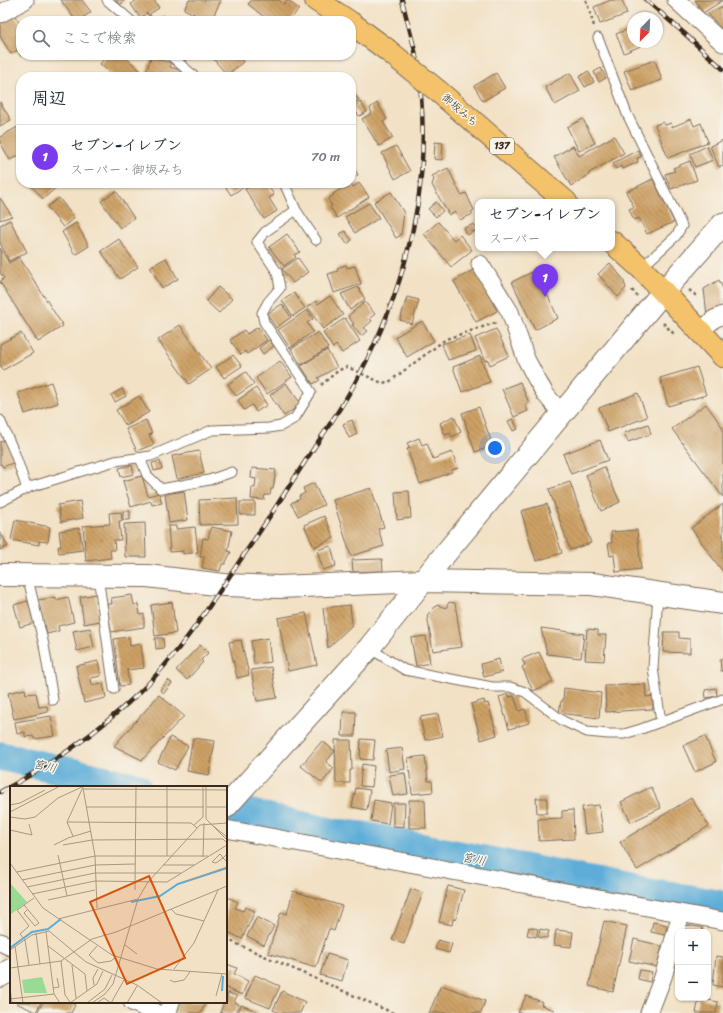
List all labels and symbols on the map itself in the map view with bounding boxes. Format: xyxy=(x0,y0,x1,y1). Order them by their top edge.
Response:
north arrow xyxy=(627,12,663,48)
street label: 御坂みち xyxy=(437,89,483,131)
road number: 137 xyxy=(490,138,514,154)
pin: 1 xyxy=(532,264,558,297)
your location xyxy=(485,438,505,458)
water label: 宮川 xyxy=(31,753,59,779)
inset map xyxy=(10,786,227,1003)
water label: 宮川 xyxy=(460,846,488,872)

